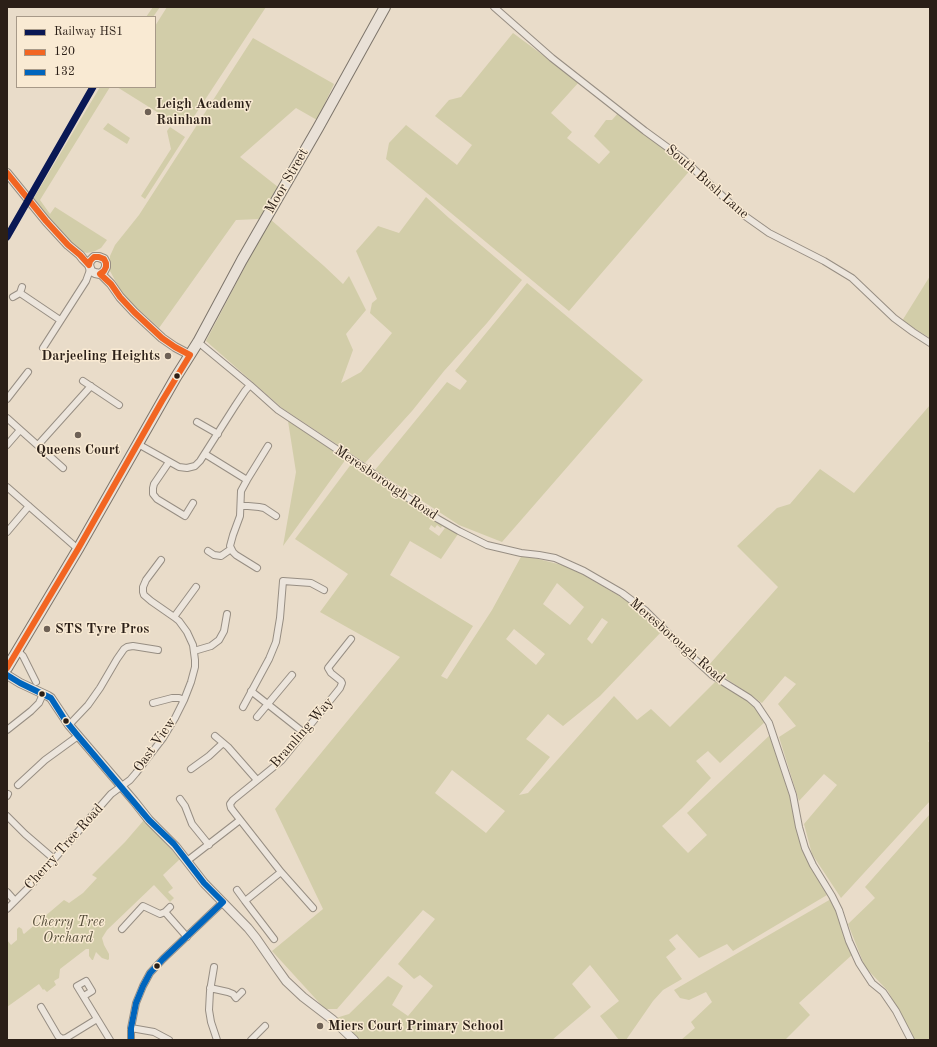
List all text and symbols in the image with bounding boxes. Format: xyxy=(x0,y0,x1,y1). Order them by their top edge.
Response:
legend xyxy=(16,16,156,88)
text: Railway HS1 xyxy=(54,26,123,38)
text: 120 xyxy=(54,46,75,58)
text: 132 xyxy=(54,66,75,78)
place label: Leigh Academy Rainham xyxy=(156,96,252,128)
marker: Leigh Academy Rainham xyxy=(143,107,153,117)
street label: South Bush Lane xyxy=(662,141,752,223)
street label: Moor Street xyxy=(262,145,312,217)
place label: Darjeeling Heights xyxy=(41,348,160,364)
marker: Darjeeling Heights xyxy=(163,351,173,361)
unlabelled marker xyxy=(172,371,182,381)
marker: Queens Court xyxy=(73,430,83,440)
place label: Queens Court xyxy=(36,442,120,458)
street label: Meresborough Road xyxy=(331,442,441,524)
street label: Meresborough Road xyxy=(626,595,728,687)
place label: STS Tyre Pros xyxy=(55,621,149,637)
marker: STS Tyre Pros xyxy=(42,624,52,634)
unlabelled marker xyxy=(37,689,47,699)
street label: Bramling Way xyxy=(267,694,337,772)
street label: Oast View xyxy=(130,714,180,776)
unlabelled marker xyxy=(61,716,71,726)
street label: Cherry Tree Road xyxy=(21,801,107,893)
park label: Cherry Tree Orchard xyxy=(32,914,104,946)
unlabelled marker xyxy=(152,961,162,971)
place label: Miers Court Primary School xyxy=(328,1018,504,1034)
marker: Miers Court Primary School xyxy=(315,1021,325,1031)

